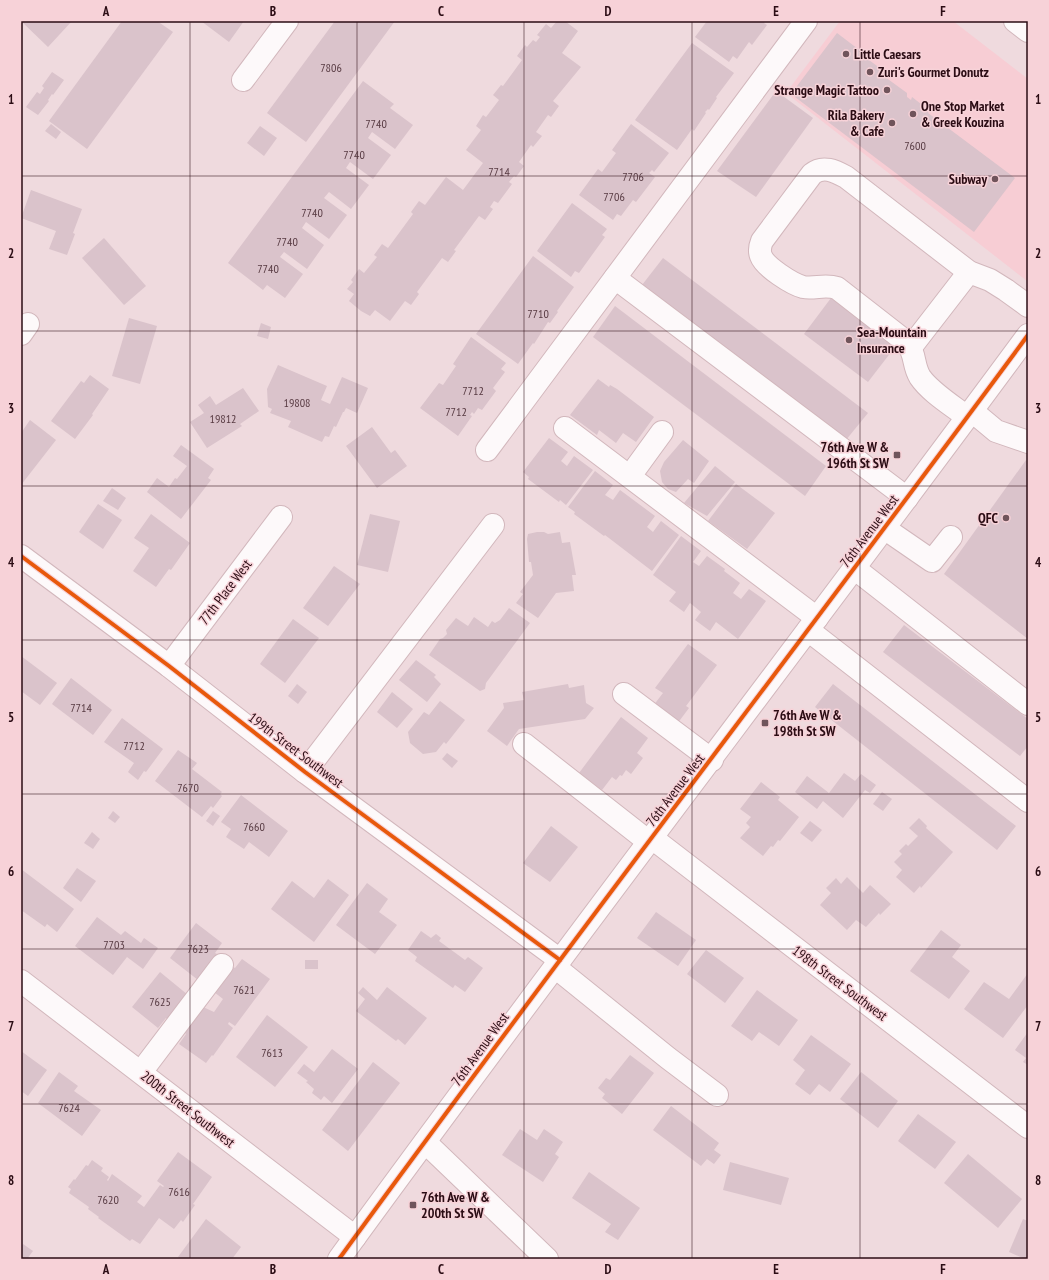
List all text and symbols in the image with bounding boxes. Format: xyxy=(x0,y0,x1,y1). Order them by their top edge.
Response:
text: A xyxy=(102,3,110,20)
text: B xyxy=(270,3,276,20)
text: C xyxy=(438,3,444,20)
text: D xyxy=(605,3,612,20)
text: E xyxy=(773,3,779,20)
text: F xyxy=(940,3,946,20)
place label: Little Caesars xyxy=(854,45,921,63)
marker: Little Caesars xyxy=(841,49,851,59)
house number: 7806 xyxy=(320,60,342,75)
place label: Zuri's Gourmet Donutz xyxy=(878,63,989,81)
marker: Zuri's Gourmet Donutz xyxy=(865,67,875,77)
place label: Strange Magic Tattoo xyxy=(774,81,879,99)
marker: Strange Magic Tattoo xyxy=(882,85,892,95)
text: 1 xyxy=(8,91,14,108)
text: 1 xyxy=(1035,91,1041,108)
place label: One Stop Market & Greek Kouzina xyxy=(921,97,1004,131)
place label: Rila Bakery & Cafe xyxy=(828,106,884,140)
marker: One Stop Market & Greek Kouzina xyxy=(908,109,918,119)
house number: 7740 xyxy=(365,116,387,131)
marker: Rila Bakery & Cafe xyxy=(887,118,897,128)
house number: 7600 xyxy=(904,138,926,153)
house number: 7740 xyxy=(343,147,365,162)
house number: 7714 xyxy=(488,164,510,179)
house number: 7706 xyxy=(622,169,644,184)
place label: Subway xyxy=(949,170,987,188)
marker: Subway xyxy=(990,174,1000,184)
house number: 7706 xyxy=(603,189,625,204)
house number: 7740 xyxy=(301,205,323,220)
house number: 7740 xyxy=(276,234,298,249)
text: 2 xyxy=(8,245,14,262)
text: 2 xyxy=(1035,245,1041,262)
house number: 7740 xyxy=(257,261,279,276)
house number: 7710 xyxy=(527,306,549,321)
place label: Sea-Mountain Insurance xyxy=(857,323,926,357)
marker: Sea-Mountain Insurance xyxy=(844,335,854,345)
house number: 7712 xyxy=(462,383,484,398)
house number: 19808 xyxy=(283,395,311,410)
text: 3 xyxy=(8,400,14,417)
text: 3 xyxy=(1035,400,1041,417)
house number: 7712 xyxy=(445,404,467,419)
house number: 19812 xyxy=(209,411,237,426)
place label: 76th Ave W & 196th St SW xyxy=(820,438,890,472)
marker: 76th Ave W & 196th St SW xyxy=(892,450,902,460)
street label: 76th Avenue West xyxy=(836,491,902,571)
place label: QFC xyxy=(978,509,999,527)
marker: QFC xyxy=(1001,513,1011,523)
text: 4 xyxy=(8,554,15,571)
text: 4 xyxy=(1035,554,1042,571)
street label: 77th Place West xyxy=(195,556,256,628)
house number: 7714 xyxy=(70,700,92,715)
place label: 76th Ave W & 198th St SW xyxy=(773,706,842,740)
street label: 199th Street Southwest xyxy=(245,708,347,792)
text: 5 xyxy=(8,709,14,726)
text: 5 xyxy=(1035,709,1041,726)
marker: 76th Ave W & 198th St SW xyxy=(760,718,770,728)
house number: 7712 xyxy=(123,738,145,753)
street label: 76th Avenue West xyxy=(642,750,708,830)
house number: 7670 xyxy=(177,780,199,795)
house number: 7660 xyxy=(243,819,265,834)
text: 6 xyxy=(8,863,14,880)
text: 6 xyxy=(1035,863,1041,880)
house number: 7703 xyxy=(103,937,125,952)
house number: 7623 xyxy=(187,941,209,956)
street label: 198th Street Southwest xyxy=(789,941,891,1025)
house number: 7621 xyxy=(233,982,255,997)
house number: 7625 xyxy=(149,994,171,1009)
street label: 76th Avenue West xyxy=(447,1009,513,1089)
text: 7 xyxy=(8,1018,14,1035)
text: 7 xyxy=(1035,1018,1041,1035)
house number: 7613 xyxy=(261,1045,283,1060)
street label: 200th Street Southwest xyxy=(137,1067,239,1151)
house number: 7624 xyxy=(58,1100,80,1115)
text: 8 xyxy=(8,1172,14,1189)
text: 8 xyxy=(1035,1172,1041,1189)
house number: 7616 xyxy=(168,1184,190,1199)
place label: 76th Ave W & 200th St SW xyxy=(421,1188,490,1222)
house number: 7620 xyxy=(97,1192,119,1207)
marker: 76th Ave W & 200th St SW xyxy=(408,1200,418,1210)
text: A xyxy=(102,1261,110,1278)
text: B xyxy=(270,1261,276,1278)
text: C xyxy=(438,1261,444,1278)
text: D xyxy=(605,1261,612,1278)
text: E xyxy=(773,1261,779,1278)
text: F xyxy=(940,1261,946,1278)

